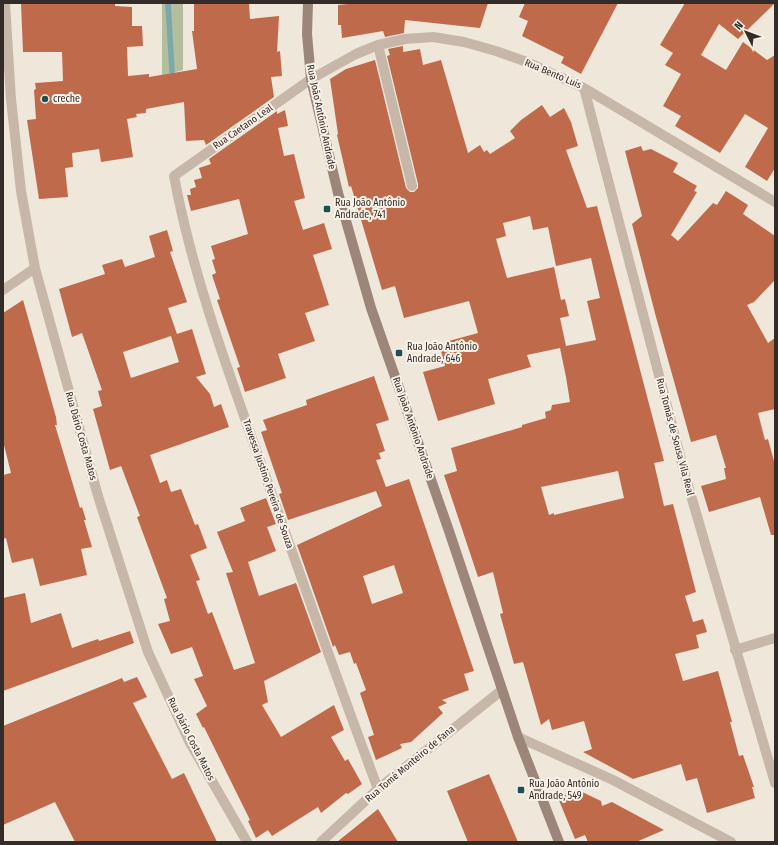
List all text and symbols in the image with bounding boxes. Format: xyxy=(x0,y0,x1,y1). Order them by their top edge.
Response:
north arrow xyxy=(726,12,766,52)
text: N xyxy=(732,19,746,32)
street label: Rua Bento Luís xyxy=(523,56,584,91)
street label: Rua João Antônio Andrade xyxy=(304,63,338,171)
place label: creche xyxy=(53,93,80,105)
marker: creche xyxy=(40,94,50,104)
street label: Rua Caetano Leal xyxy=(211,102,275,152)
place label: Rua João Antônio Andrade, 741 xyxy=(335,197,405,221)
marker: Rua João Antônio Andrade, 741 xyxy=(322,204,332,214)
place label: Rua João Antônio Andrade, 646 xyxy=(407,341,477,365)
marker: Rua João Antônio Andrade, 646 xyxy=(394,348,404,358)
street label: Rua João Antônio Andrade xyxy=(390,375,436,481)
street label: Rua Tomás de Sousa Vila Real xyxy=(654,377,697,497)
street label: Rua Dário Costa Matos xyxy=(63,390,99,482)
street label: Travessa Justino Pereira de Souza xyxy=(240,418,296,550)
street label: Rua Dário Costa Matos xyxy=(165,695,217,783)
street label: Rua Tomé Monteiro de Fana xyxy=(363,723,457,805)
place label: Rua João Antônio Andrade, 549 xyxy=(529,778,599,802)
marker: Rua João Antônio Andrade, 549 xyxy=(516,785,526,795)

